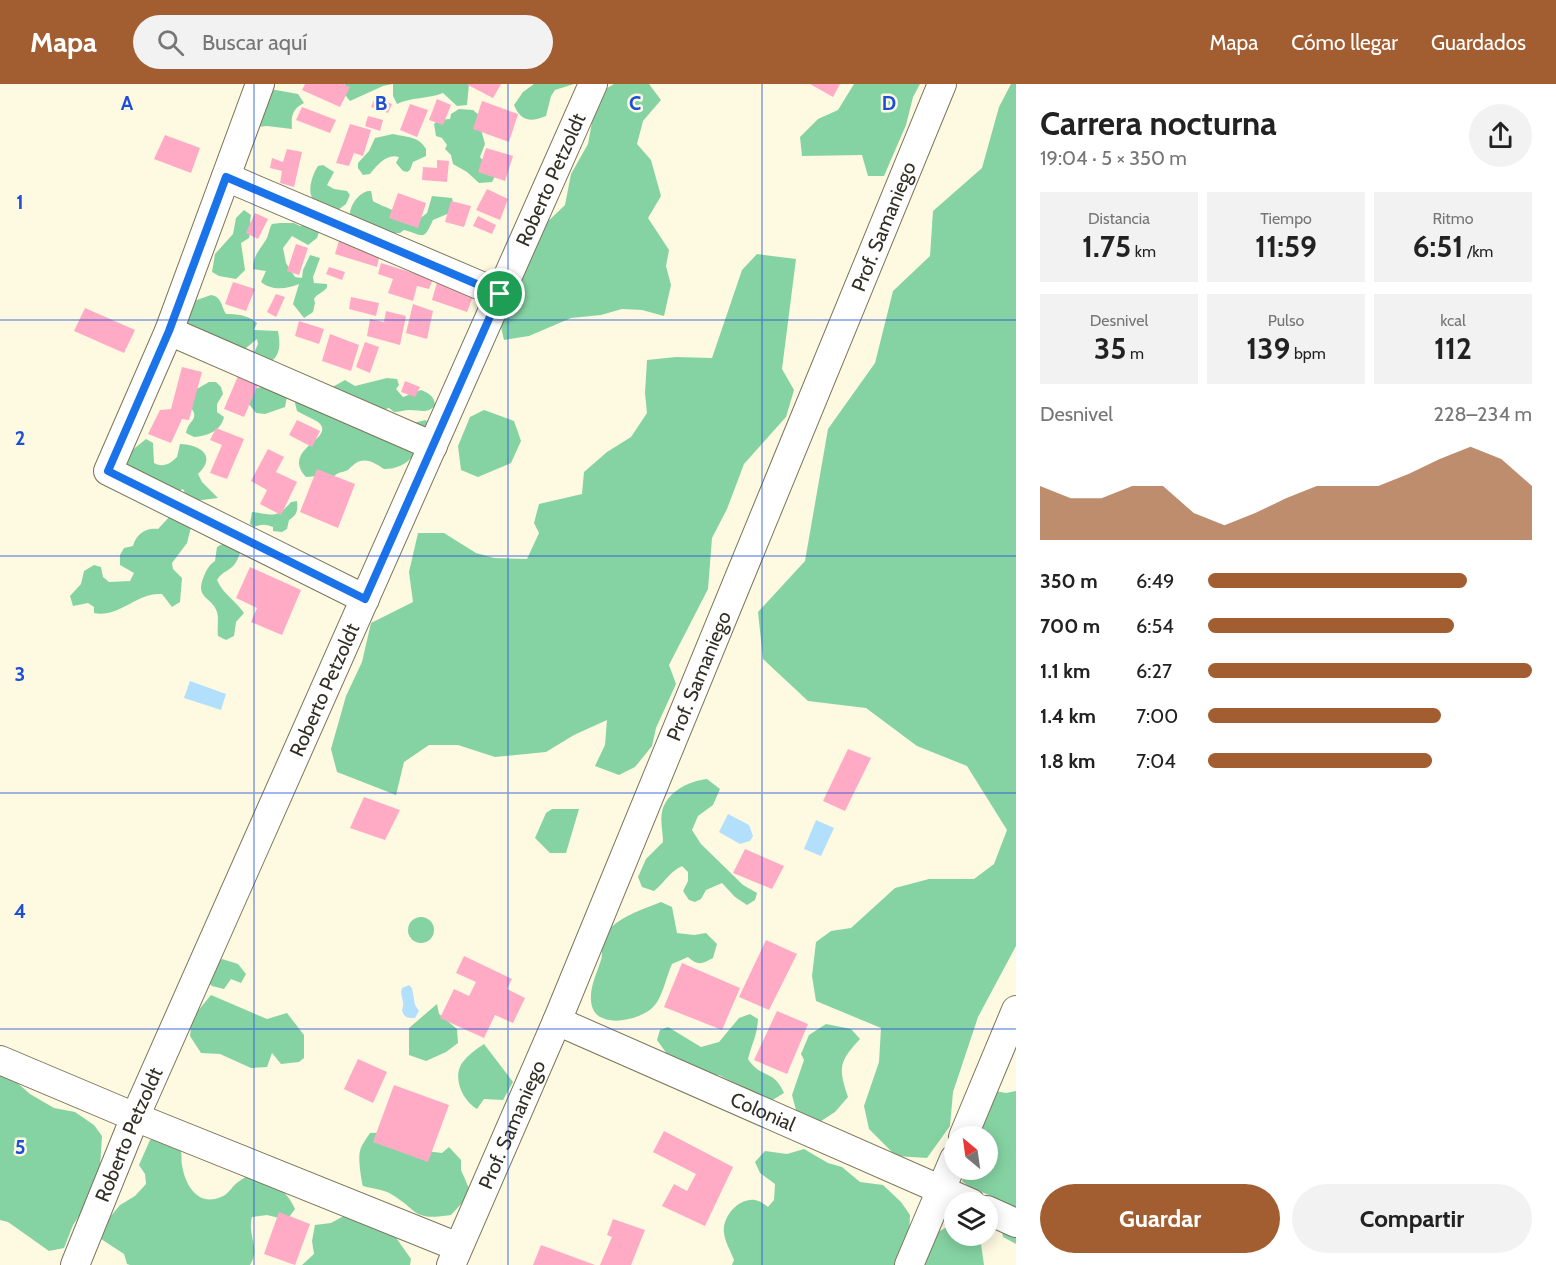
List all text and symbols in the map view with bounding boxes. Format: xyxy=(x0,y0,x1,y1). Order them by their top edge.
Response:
search box xyxy=(133,15,553,69)
text: Mapa xyxy=(30,25,97,59)
icon: search xyxy=(154,26,187,59)
text: Buscar aquí xyxy=(202,29,307,56)
text: Mapa xyxy=(1210,30,1258,55)
text: Cómo llegar xyxy=(1291,30,1398,55)
text: Guardados xyxy=(1431,30,1526,55)
text: A xyxy=(121,91,134,115)
text: B xyxy=(375,91,387,115)
text: C xyxy=(629,91,641,115)
text: D xyxy=(882,91,896,115)
text: Carrera nocturna xyxy=(1040,103,1277,143)
button: share xyxy=(1469,104,1532,167)
street label: Roberto Petzoldt xyxy=(511,109,591,250)
text: 19:04 · 5 × 350 m xyxy=(1040,146,1187,170)
street label: Prof. Samaniego xyxy=(846,158,921,295)
text: 1 xyxy=(16,190,24,214)
text: Distancia xyxy=(1088,209,1150,228)
text: Tiempo xyxy=(1260,209,1312,228)
text: Ritmo xyxy=(1432,209,1474,228)
text: 1.75 xyxy=(1082,228,1131,265)
text: 11:59 xyxy=(1255,228,1317,265)
text: 6:51 xyxy=(1413,228,1463,265)
text: km xyxy=(1131,242,1156,261)
text: /km xyxy=(1463,242,1493,261)
pin xyxy=(474,268,525,319)
icon: arrive xyxy=(483,277,516,310)
text: Desnivel xyxy=(1090,311,1148,330)
text: Pulso xyxy=(1268,311,1304,330)
text: kcal xyxy=(1440,311,1466,330)
text: 35 xyxy=(1094,330,1126,367)
text: 139 xyxy=(1246,330,1290,367)
text: 112 xyxy=(1434,330,1472,367)
text: m xyxy=(1126,344,1144,363)
text: bpm xyxy=(1290,344,1326,363)
text: Desnivel xyxy=(1040,402,1113,426)
text: 228–234 m xyxy=(1433,402,1532,426)
text: 2 xyxy=(15,426,25,450)
text: 350 m xyxy=(1040,569,1098,593)
text: 6:49 xyxy=(1136,569,1174,593)
street label: Prof. Samaniego xyxy=(661,608,736,744)
text: 700 m xyxy=(1040,614,1100,638)
text: 6:54 xyxy=(1136,614,1174,638)
street label: Roberto Petzoldt xyxy=(284,619,365,760)
text: 1.1 km xyxy=(1040,659,1090,683)
text: 6:27 xyxy=(1136,659,1172,683)
text: 3 xyxy=(15,662,25,686)
text: 1.4 km xyxy=(1040,704,1096,728)
text: 7:00 xyxy=(1136,704,1178,728)
text: 1.8 km xyxy=(1040,749,1095,773)
text: 7:04 xyxy=(1136,749,1176,773)
text: 4 xyxy=(14,899,26,923)
street label: Prof. Samaniego xyxy=(473,1057,550,1193)
street label: Roberto Petzoldt xyxy=(90,1063,168,1205)
street label: Colonial xyxy=(727,1087,799,1136)
north arrow xyxy=(944,1126,998,1180)
map controls xyxy=(944,1126,998,1246)
text: 5 xyxy=(15,1135,25,1159)
button: Guardar xyxy=(1040,1184,1280,1253)
button: Compartir xyxy=(1292,1184,1532,1253)
button: layers xyxy=(944,1192,998,1246)

